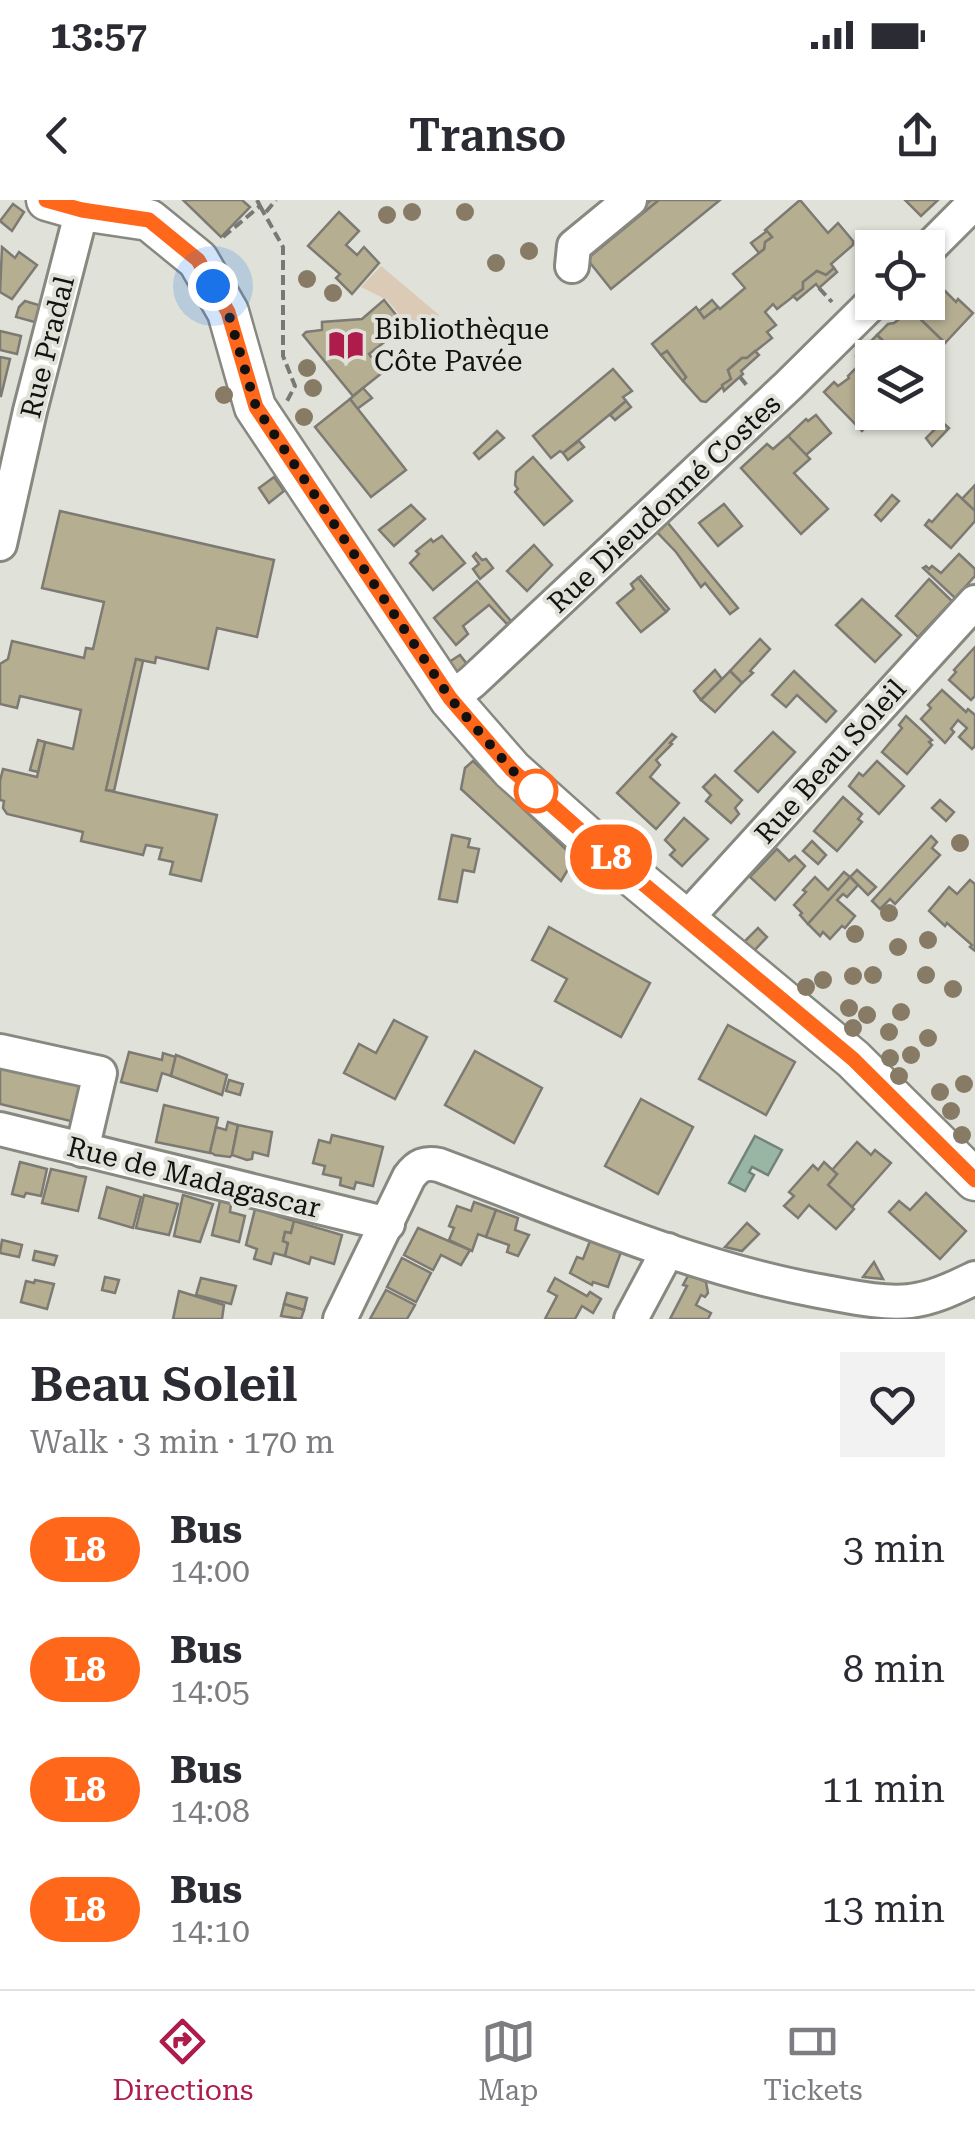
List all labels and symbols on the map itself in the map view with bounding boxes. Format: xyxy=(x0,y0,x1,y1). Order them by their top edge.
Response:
your location xyxy=(188,261,238,311)
street label: Rue Pradal xyxy=(14,273,81,421)
place label: Bibliothèque Côte Pavée xyxy=(374,313,549,378)
library icon: Bibliothèque Côte Pavée xyxy=(327,326,365,364)
street label: Rue Dieudonné Costes xyxy=(541,387,787,620)
street label: Rue Beau Soleil xyxy=(748,672,913,850)
unlabelled marker xyxy=(515,770,557,812)
line badge: L8 xyxy=(566,824,656,890)
street label: Rue de Madagascar xyxy=(64,1130,324,1225)

